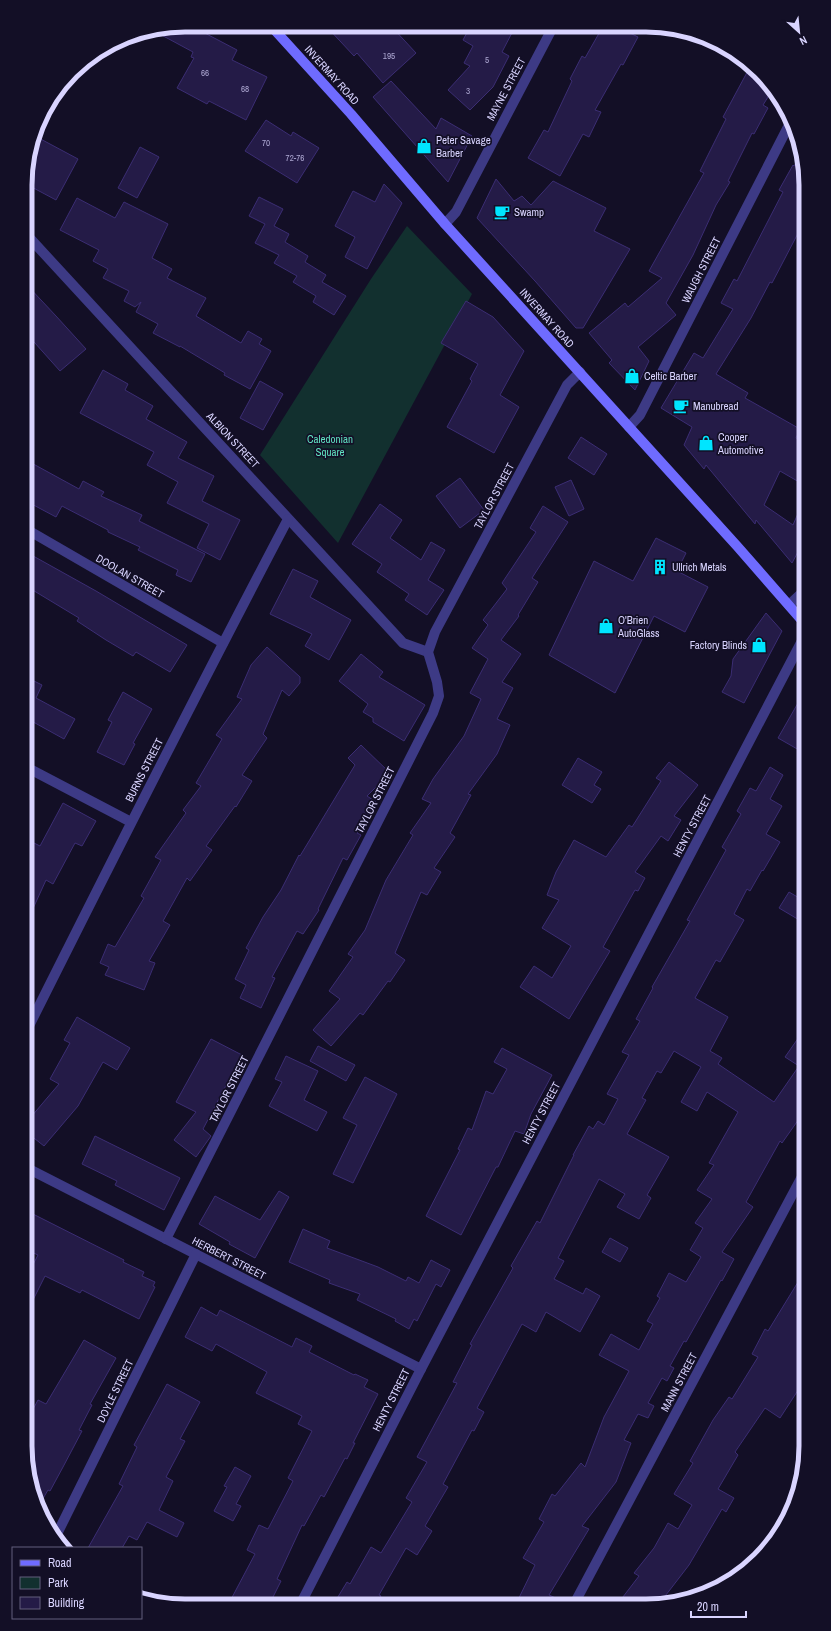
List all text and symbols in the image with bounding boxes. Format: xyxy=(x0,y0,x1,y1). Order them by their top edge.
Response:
north arrow xyxy=(779,12,819,52)
text: N xyxy=(797,33,810,49)
street label: INVERMAY ROAD xyxy=(302,42,362,108)
house number: 195 xyxy=(383,50,395,62)
house number: 5 xyxy=(485,54,489,66)
street label: MAYNE STREET xyxy=(484,55,529,123)
house number: 66 xyxy=(201,67,209,79)
house number: 68 xyxy=(241,83,249,95)
house number: 3 xyxy=(466,85,470,97)
place label: Peter Savage Barber xyxy=(436,133,491,160)
house number: 70 xyxy=(262,137,270,149)
shop icon: Peter Savage Barber xyxy=(415,137,433,155)
house number: 72-76 xyxy=(286,152,304,164)
cafe icon: Swamp xyxy=(493,203,511,221)
place label: Swamp xyxy=(514,205,544,219)
street label: WAUGH STREET xyxy=(678,234,724,305)
street label: INVERMAY ROAD xyxy=(517,285,577,351)
shop icon: Celtic Barber xyxy=(623,367,641,385)
place label: Celtic Barber xyxy=(644,369,697,383)
cafe icon: Manubread xyxy=(672,397,690,415)
place label: Manubread xyxy=(693,399,739,413)
street label: ALBION STREET xyxy=(203,408,263,471)
place label: Cooper Automotive xyxy=(717,430,764,457)
park label: Caledonian Square xyxy=(307,432,353,459)
shop icon: Cooper Automotive xyxy=(697,434,715,452)
street label: TAYLOR STREET xyxy=(471,460,518,531)
street label: DOOLAN STREET xyxy=(94,551,167,601)
building icon: Ullrich Metals xyxy=(651,558,669,576)
place label: Ullrich Metals xyxy=(672,560,727,574)
place label: O'Brien AutoGlass xyxy=(617,613,660,640)
shop icon: O'Brien AutoGlass xyxy=(597,617,615,635)
shop icon: Factory Blinds xyxy=(750,636,768,654)
place label: Factory Blinds xyxy=(690,638,747,652)
street label: BURNS STREET xyxy=(122,735,166,804)
street label: TAYLOR STREET xyxy=(352,764,398,836)
street label: HENTY STREET xyxy=(670,792,714,860)
street label: TAYLOR STREET xyxy=(206,1053,252,1125)
street label: HENTY STREET xyxy=(519,1079,563,1147)
street label: HERBERT STREET xyxy=(190,1233,269,1283)
street label: MANN STREET xyxy=(658,1350,701,1414)
street label: DOYLE STREET xyxy=(94,1357,137,1425)
street label: HENTY STREET xyxy=(369,1366,413,1434)
legend xyxy=(12,1547,142,1619)
text: Road xyxy=(48,1555,72,1571)
text: Park xyxy=(48,1575,68,1591)
scale bar xyxy=(691,1593,746,1619)
text: Building xyxy=(48,1595,85,1611)
text: 20 m xyxy=(697,1599,719,1615)

